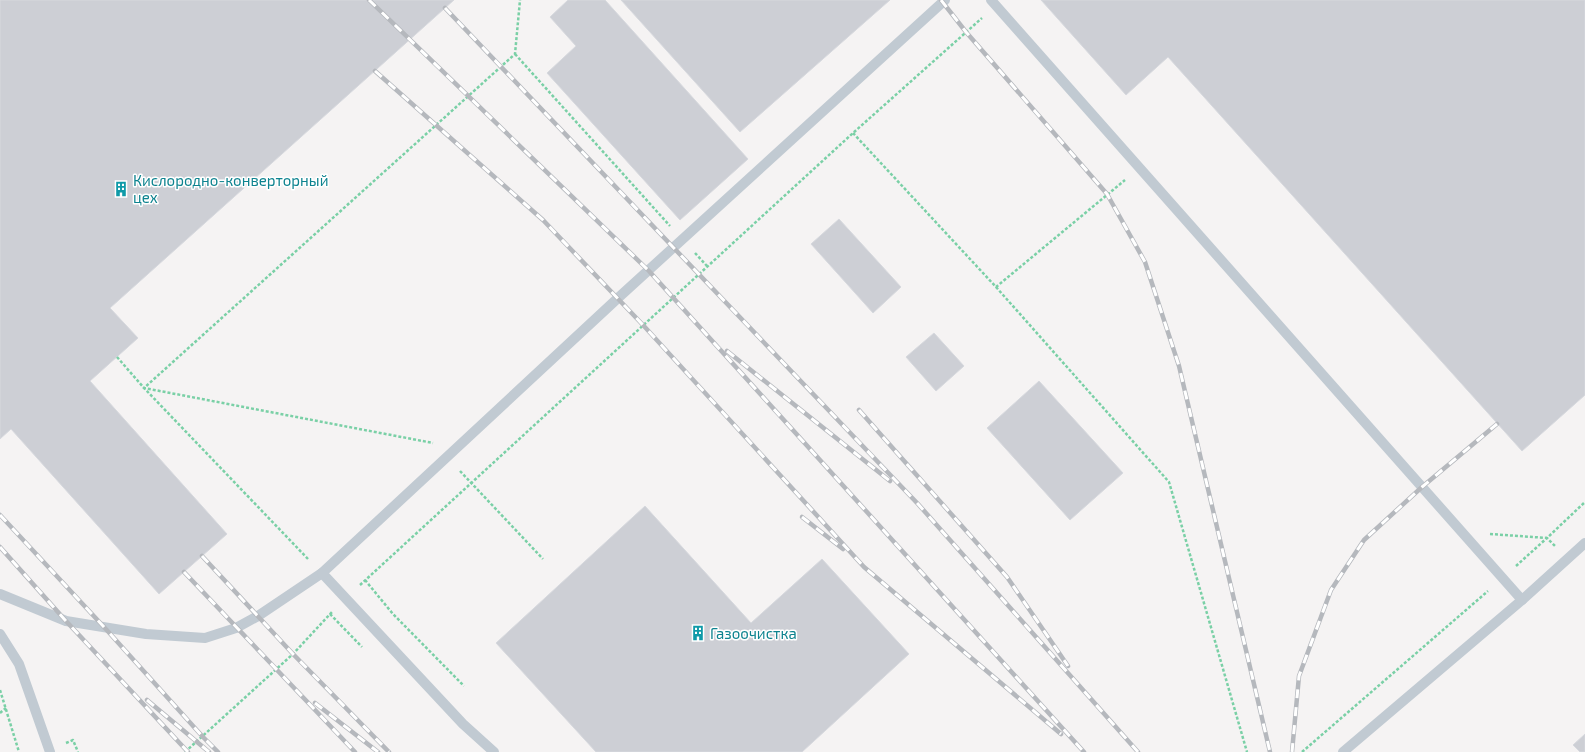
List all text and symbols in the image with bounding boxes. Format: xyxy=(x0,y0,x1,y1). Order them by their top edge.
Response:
place label: Кислородно-конверторный цех xyxy=(133,171,328,206)
building icon: Кислородно-конверторный цех xyxy=(112,180,130,198)
building icon: Газоочистка xyxy=(689,624,707,642)
place label: Газоочистка xyxy=(710,624,797,642)

